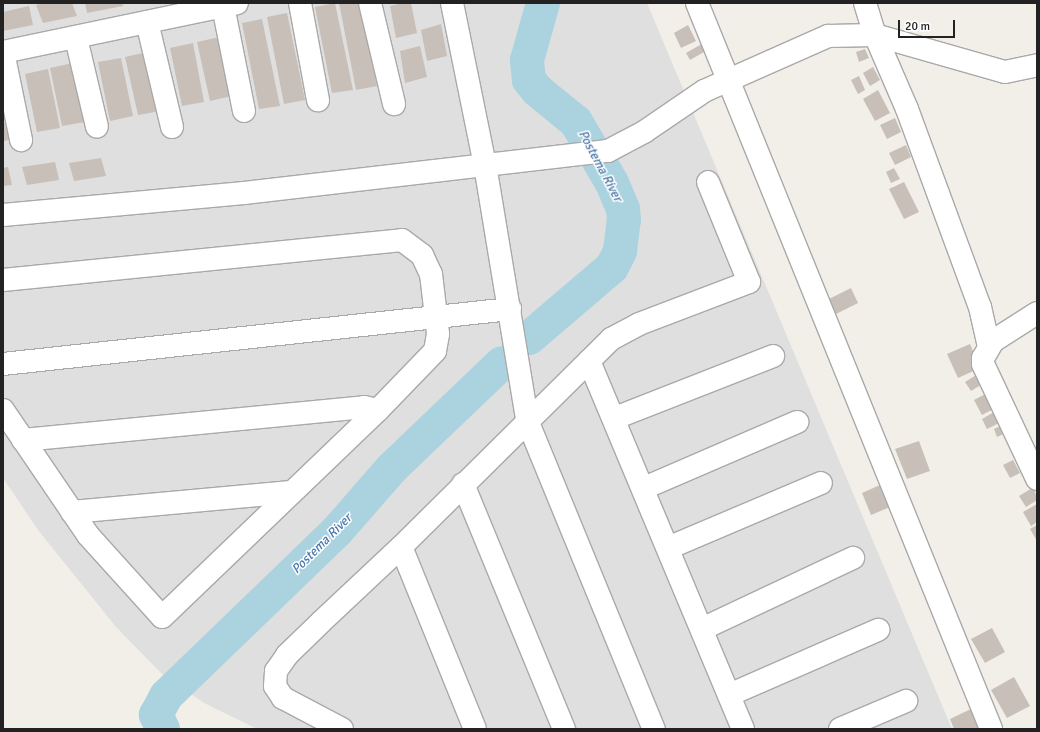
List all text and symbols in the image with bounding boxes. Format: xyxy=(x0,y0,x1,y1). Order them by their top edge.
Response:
scale bar xyxy=(900,12,957,38)
text: 20 m xyxy=(905,19,930,34)
water label: Postema River xyxy=(575,128,625,204)
water label: Postema River xyxy=(289,511,355,577)

